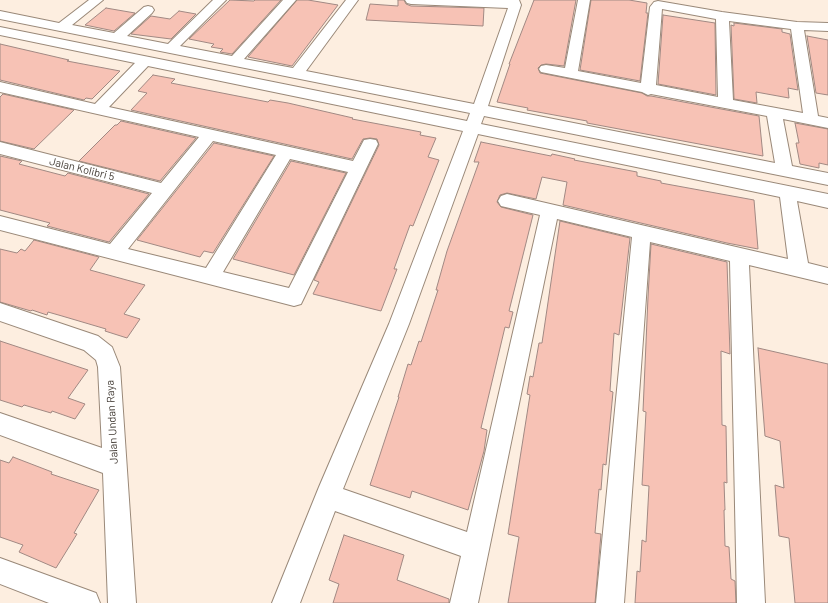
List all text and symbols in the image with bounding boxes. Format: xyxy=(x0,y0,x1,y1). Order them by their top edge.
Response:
street label: Jalan Kolibri 5 xyxy=(48,155,116,183)
street label: Jalan Undan Raya xyxy=(103,380,121,464)

